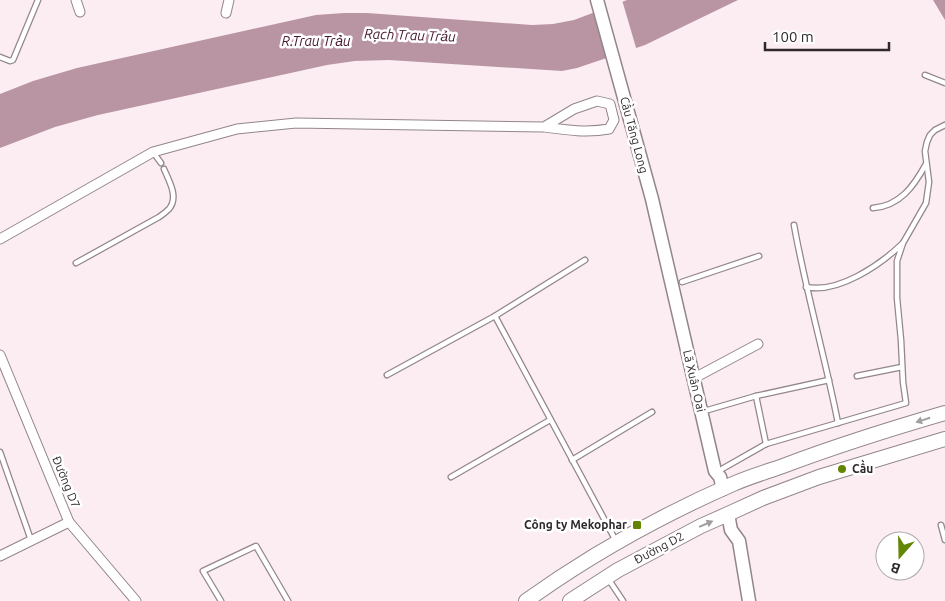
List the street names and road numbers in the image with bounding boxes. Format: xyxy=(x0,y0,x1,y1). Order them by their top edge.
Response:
street label: Cầu Tăng Long xyxy=(618,95,652,175)
street label: Lã Xuân Oai xyxy=(681,349,708,413)
street label: Đường D7 xyxy=(50,454,83,510)
street label: Đường D2 xyxy=(632,529,686,566)

